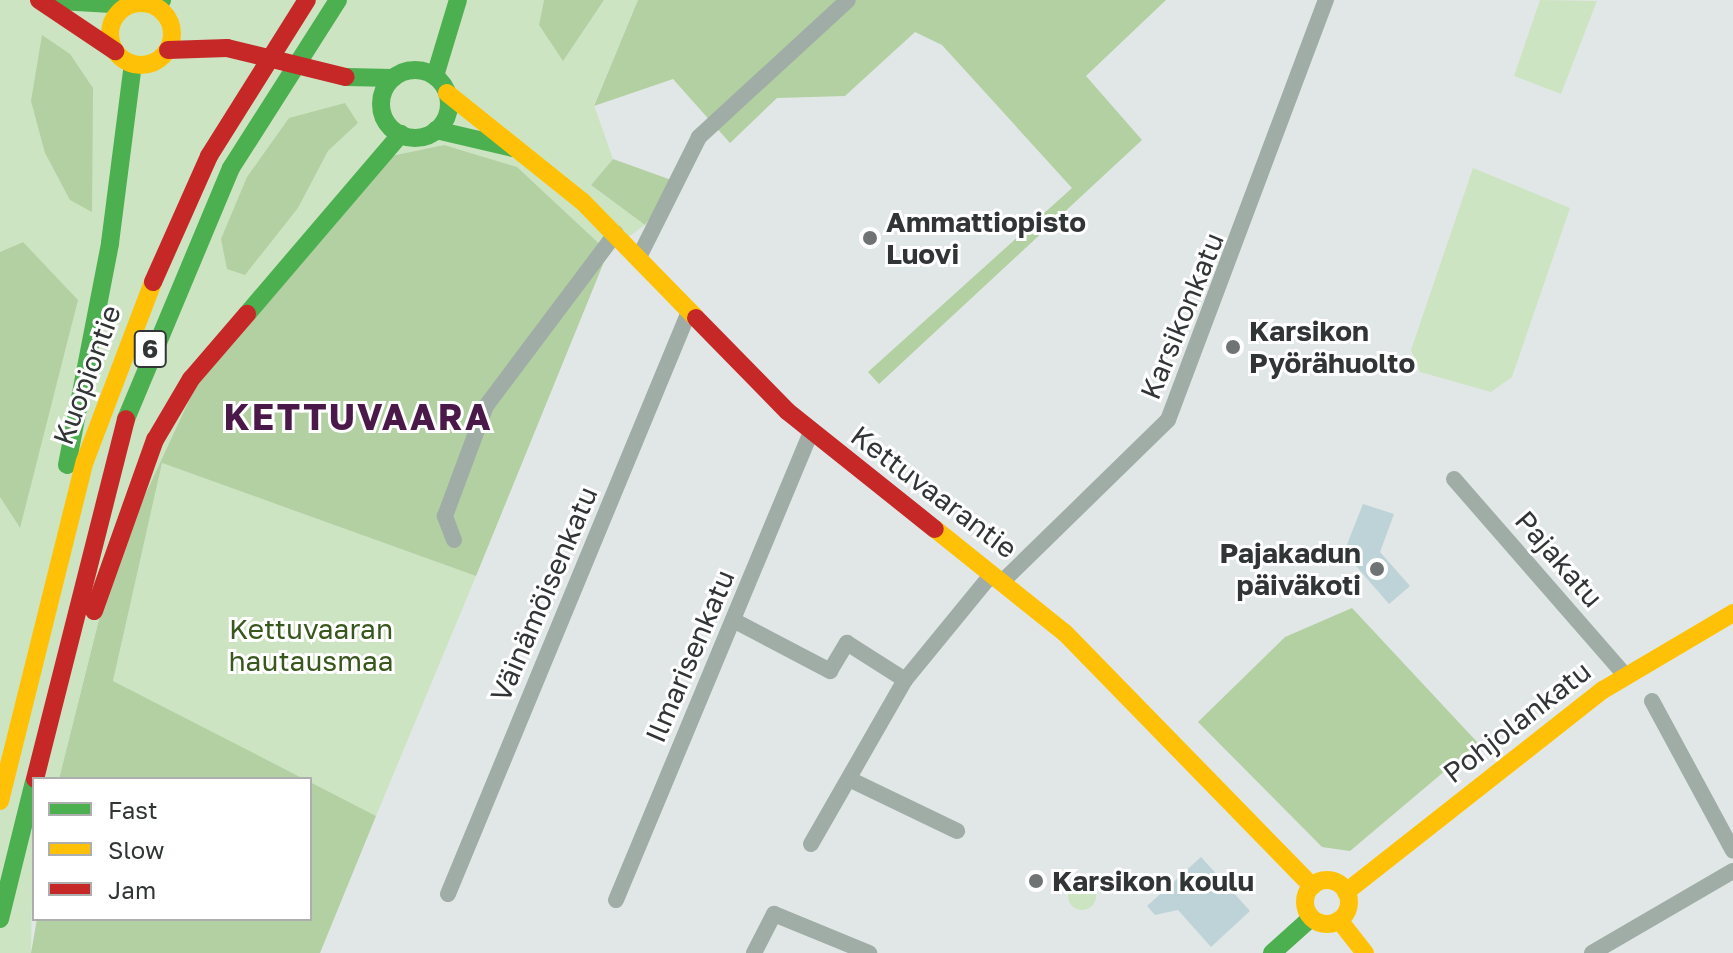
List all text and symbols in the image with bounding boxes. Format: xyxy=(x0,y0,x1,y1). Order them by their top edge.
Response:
place label: Ammattiopisto Luovi xyxy=(886,205,1086,271)
street label: Karsikonkatu xyxy=(1133,228,1231,404)
marker: Ammattiopisto Luovi xyxy=(861,229,879,247)
street label: Kuopiontie xyxy=(46,301,128,449)
place label: Karsikon Pyörähuolto xyxy=(1249,314,1415,380)
road number: 6 xyxy=(132,327,168,371)
marker: Karsikon Pyörähuolto xyxy=(1224,338,1242,356)
district label: KETTUVAARA xyxy=(224,395,492,439)
street label: Kettuvaarantie xyxy=(844,419,1024,565)
street label: Väinämöisenkatu xyxy=(484,481,604,707)
street label: Pajakatu xyxy=(1508,504,1610,614)
place label: Pajakadun päiväkoti xyxy=(1219,536,1361,602)
marker: Pajakadun päiväkoti xyxy=(1368,560,1386,578)
street label: Ilmarisenkatu xyxy=(639,565,741,747)
park label: Kettuvaaran hautausmaa xyxy=(228,612,394,678)
street label: Pohjolankatu xyxy=(1437,654,1597,790)
legend xyxy=(32,777,312,921)
text: Fast xyxy=(108,795,158,824)
text: Slow xyxy=(108,835,164,864)
place label: Karsikon koulu xyxy=(1052,864,1254,898)
marker: Karsikon koulu xyxy=(1027,872,1045,890)
text: Jam xyxy=(108,875,156,904)

